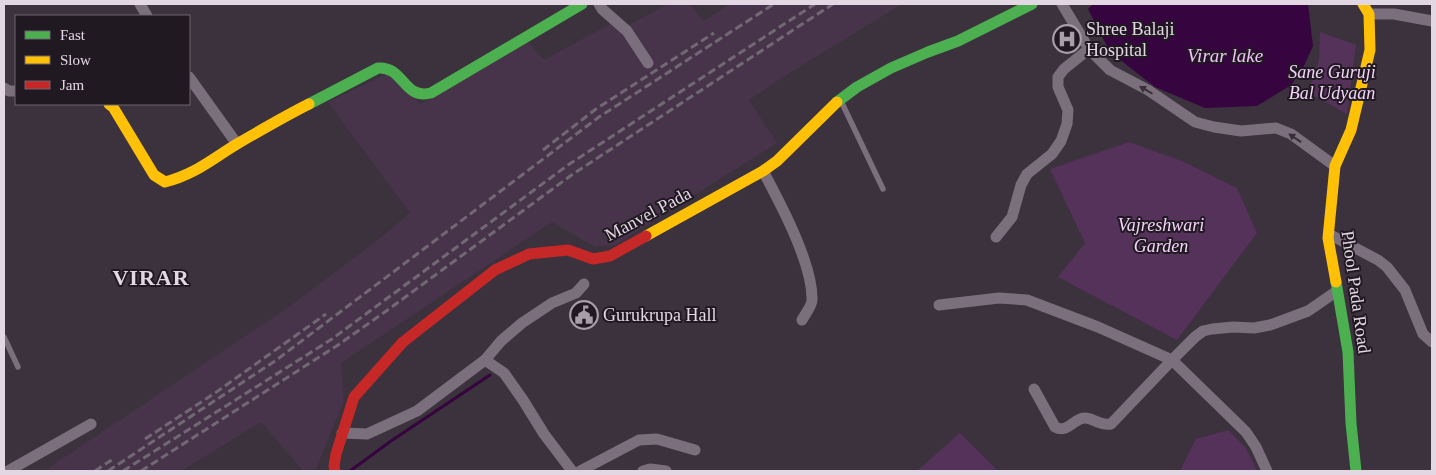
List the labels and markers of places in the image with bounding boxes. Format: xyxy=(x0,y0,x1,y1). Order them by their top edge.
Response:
place label: Shree Balaji Hospital xyxy=(1086,19,1174,60)
hospital icon: Shree Balaji Hospital xyxy=(1052,24,1082,54)
public building icon: Gurukrupa Hall xyxy=(569,300,599,330)
place label: Gurukrupa Hall xyxy=(603,305,716,325)

